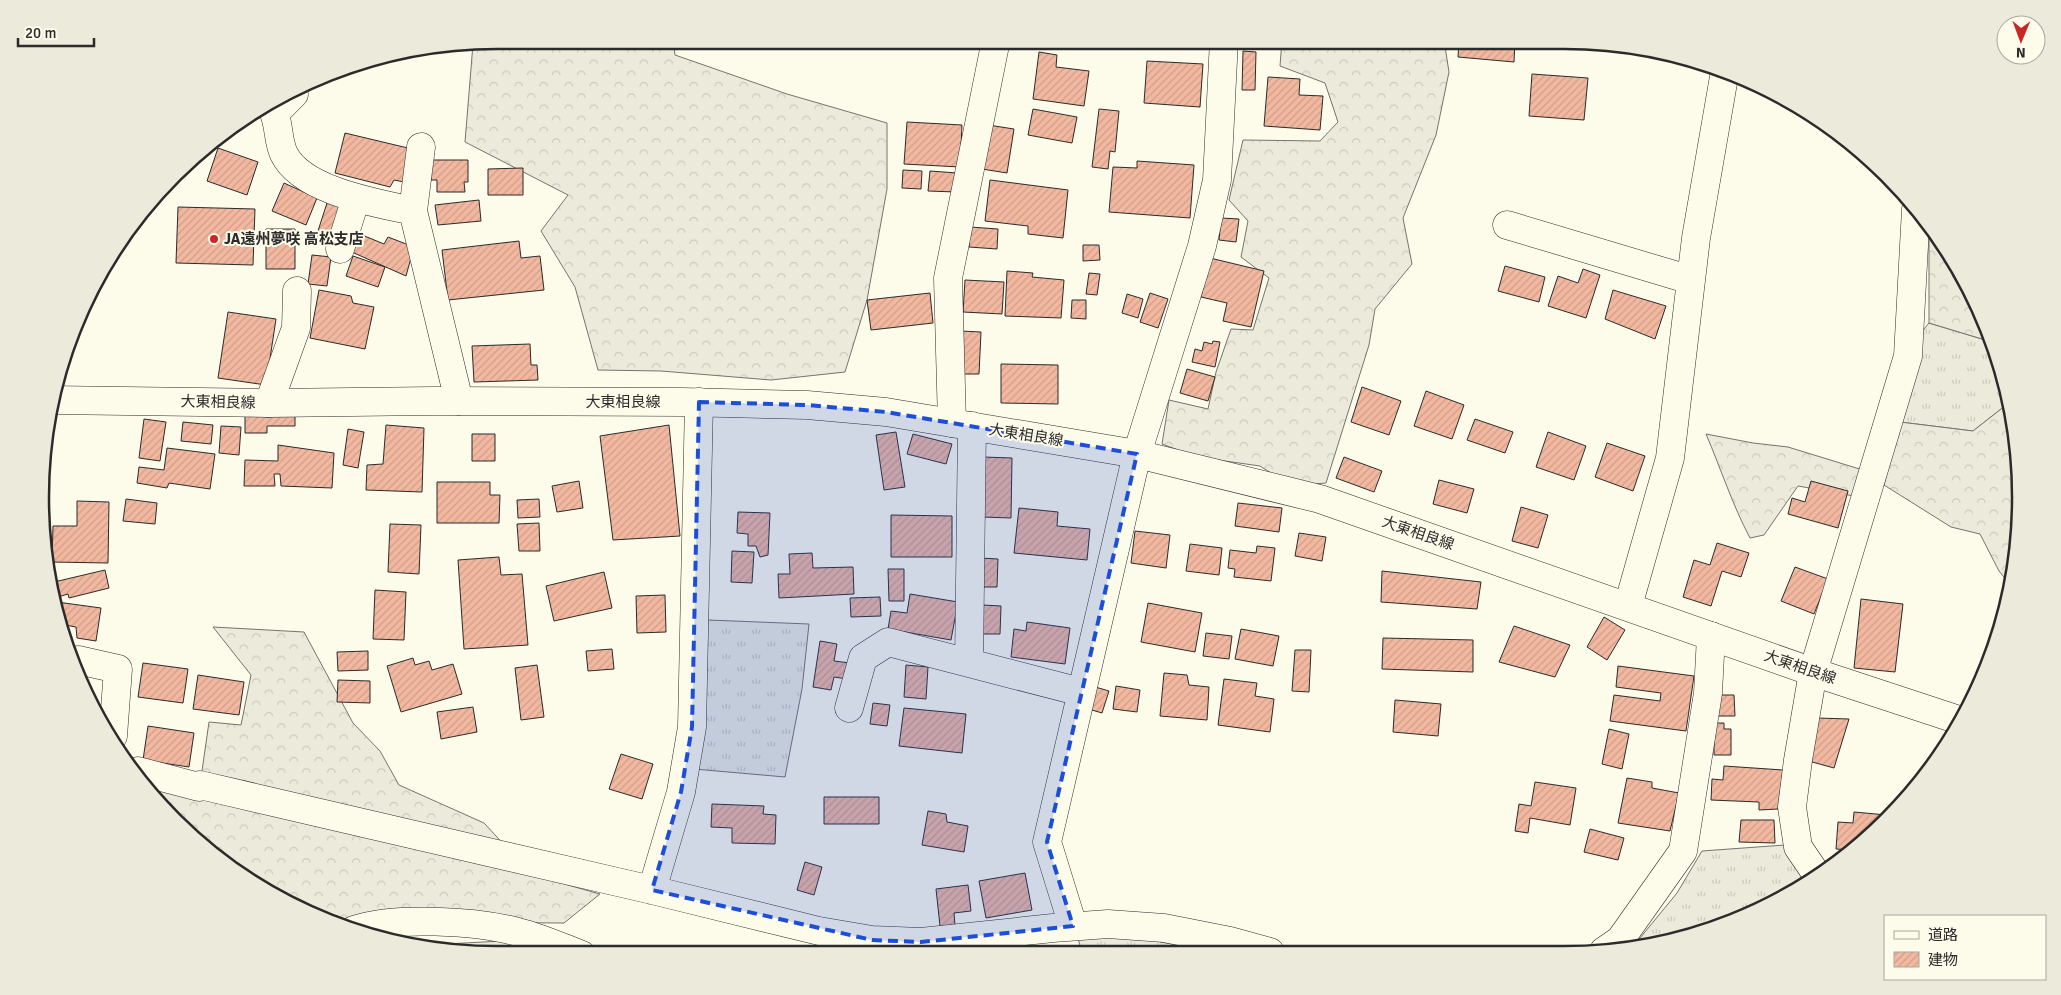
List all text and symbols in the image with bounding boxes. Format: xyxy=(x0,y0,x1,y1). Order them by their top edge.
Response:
scale bar xyxy=(18,15,94,47)
north arrow xyxy=(1996,15,2046,65)
text: 20 m xyxy=(25,24,56,42)
text: N xyxy=(2016,44,2026,61)
place label: JA遠州夢咲 高松支店 xyxy=(224,230,364,248)
marker: JA遠州夢咲 高松支店 xyxy=(208,233,220,245)
street label: 大東相良線 xyxy=(180,392,256,412)
street label: 大東相良線 xyxy=(585,393,661,411)
street label: 大東相良線 xyxy=(988,420,1064,450)
street label: 大東相良線 xyxy=(1380,512,1456,554)
street label: 大東相良線 xyxy=(1762,646,1838,688)
legend xyxy=(1884,915,2046,980)
text: 道路 xyxy=(1928,926,1958,944)
text: 建物 xyxy=(1928,951,1958,969)

